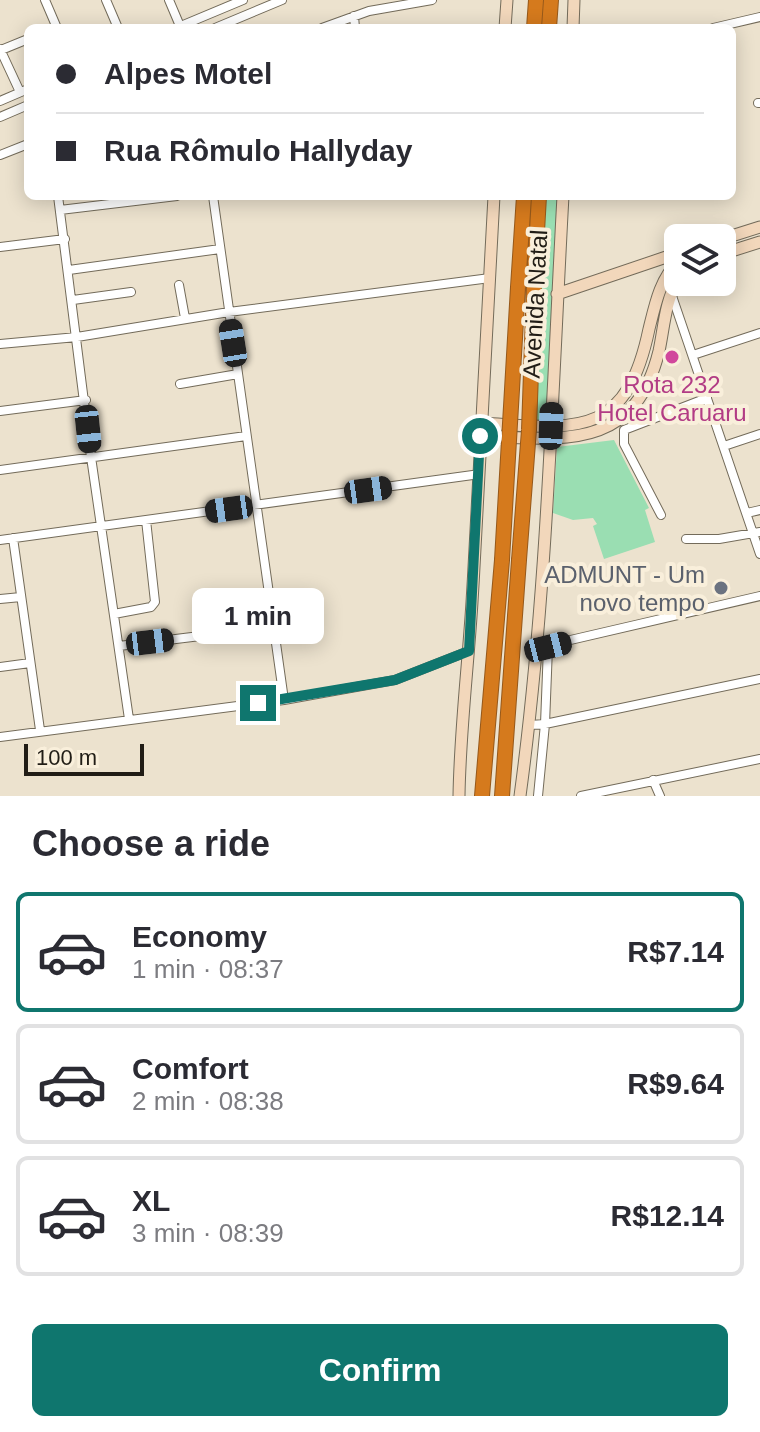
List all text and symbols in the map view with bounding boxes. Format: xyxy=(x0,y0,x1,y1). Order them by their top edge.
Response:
text: Alpes Motel xyxy=(104,57,272,90)
text: Rua Rômulo Hallyday xyxy=(104,134,412,167)
map controls xyxy=(664,224,736,296)
button: layers xyxy=(664,224,736,296)
street label: Avenida Natal xyxy=(518,229,552,379)
car xyxy=(217,317,249,369)
marker: Rota 232 Hotel Caruaru xyxy=(663,348,681,366)
place label: Rota 232 Hotel Caruaru xyxy=(597,371,747,426)
car xyxy=(538,402,564,450)
car xyxy=(74,404,102,454)
route start xyxy=(462,418,498,454)
car xyxy=(343,475,393,505)
car xyxy=(204,494,254,524)
place label: ADMUNT - Um novo tempo xyxy=(544,561,705,616)
marker: ADMUNT - Um novo tempo xyxy=(712,579,730,597)
callout: 1 min xyxy=(192,587,324,643)
text: 1 min xyxy=(224,601,292,631)
car xyxy=(125,627,175,657)
car xyxy=(522,630,574,664)
route end xyxy=(240,685,276,721)
scale bar xyxy=(24,740,144,776)
text: 100 m xyxy=(36,745,97,770)
text: Choose a ride xyxy=(32,823,270,864)
icon: car xyxy=(36,916,108,988)
text: Economy xyxy=(132,920,267,953)
text: R$7.14 xyxy=(627,935,724,968)
text: 1 min · 08:37 xyxy=(132,954,284,984)
icon: car xyxy=(36,1048,108,1120)
text: Comfort xyxy=(132,1052,249,1085)
text: R$9.64 xyxy=(627,1067,724,1100)
text: 2 min · 08:38 xyxy=(132,1086,284,1116)
icon: car xyxy=(36,1180,108,1252)
text: XL xyxy=(132,1184,170,1217)
text: R$12.14 xyxy=(611,1199,724,1232)
text: 3 min · 08:39 xyxy=(132,1218,284,1248)
button: Confirm xyxy=(32,1324,728,1416)

